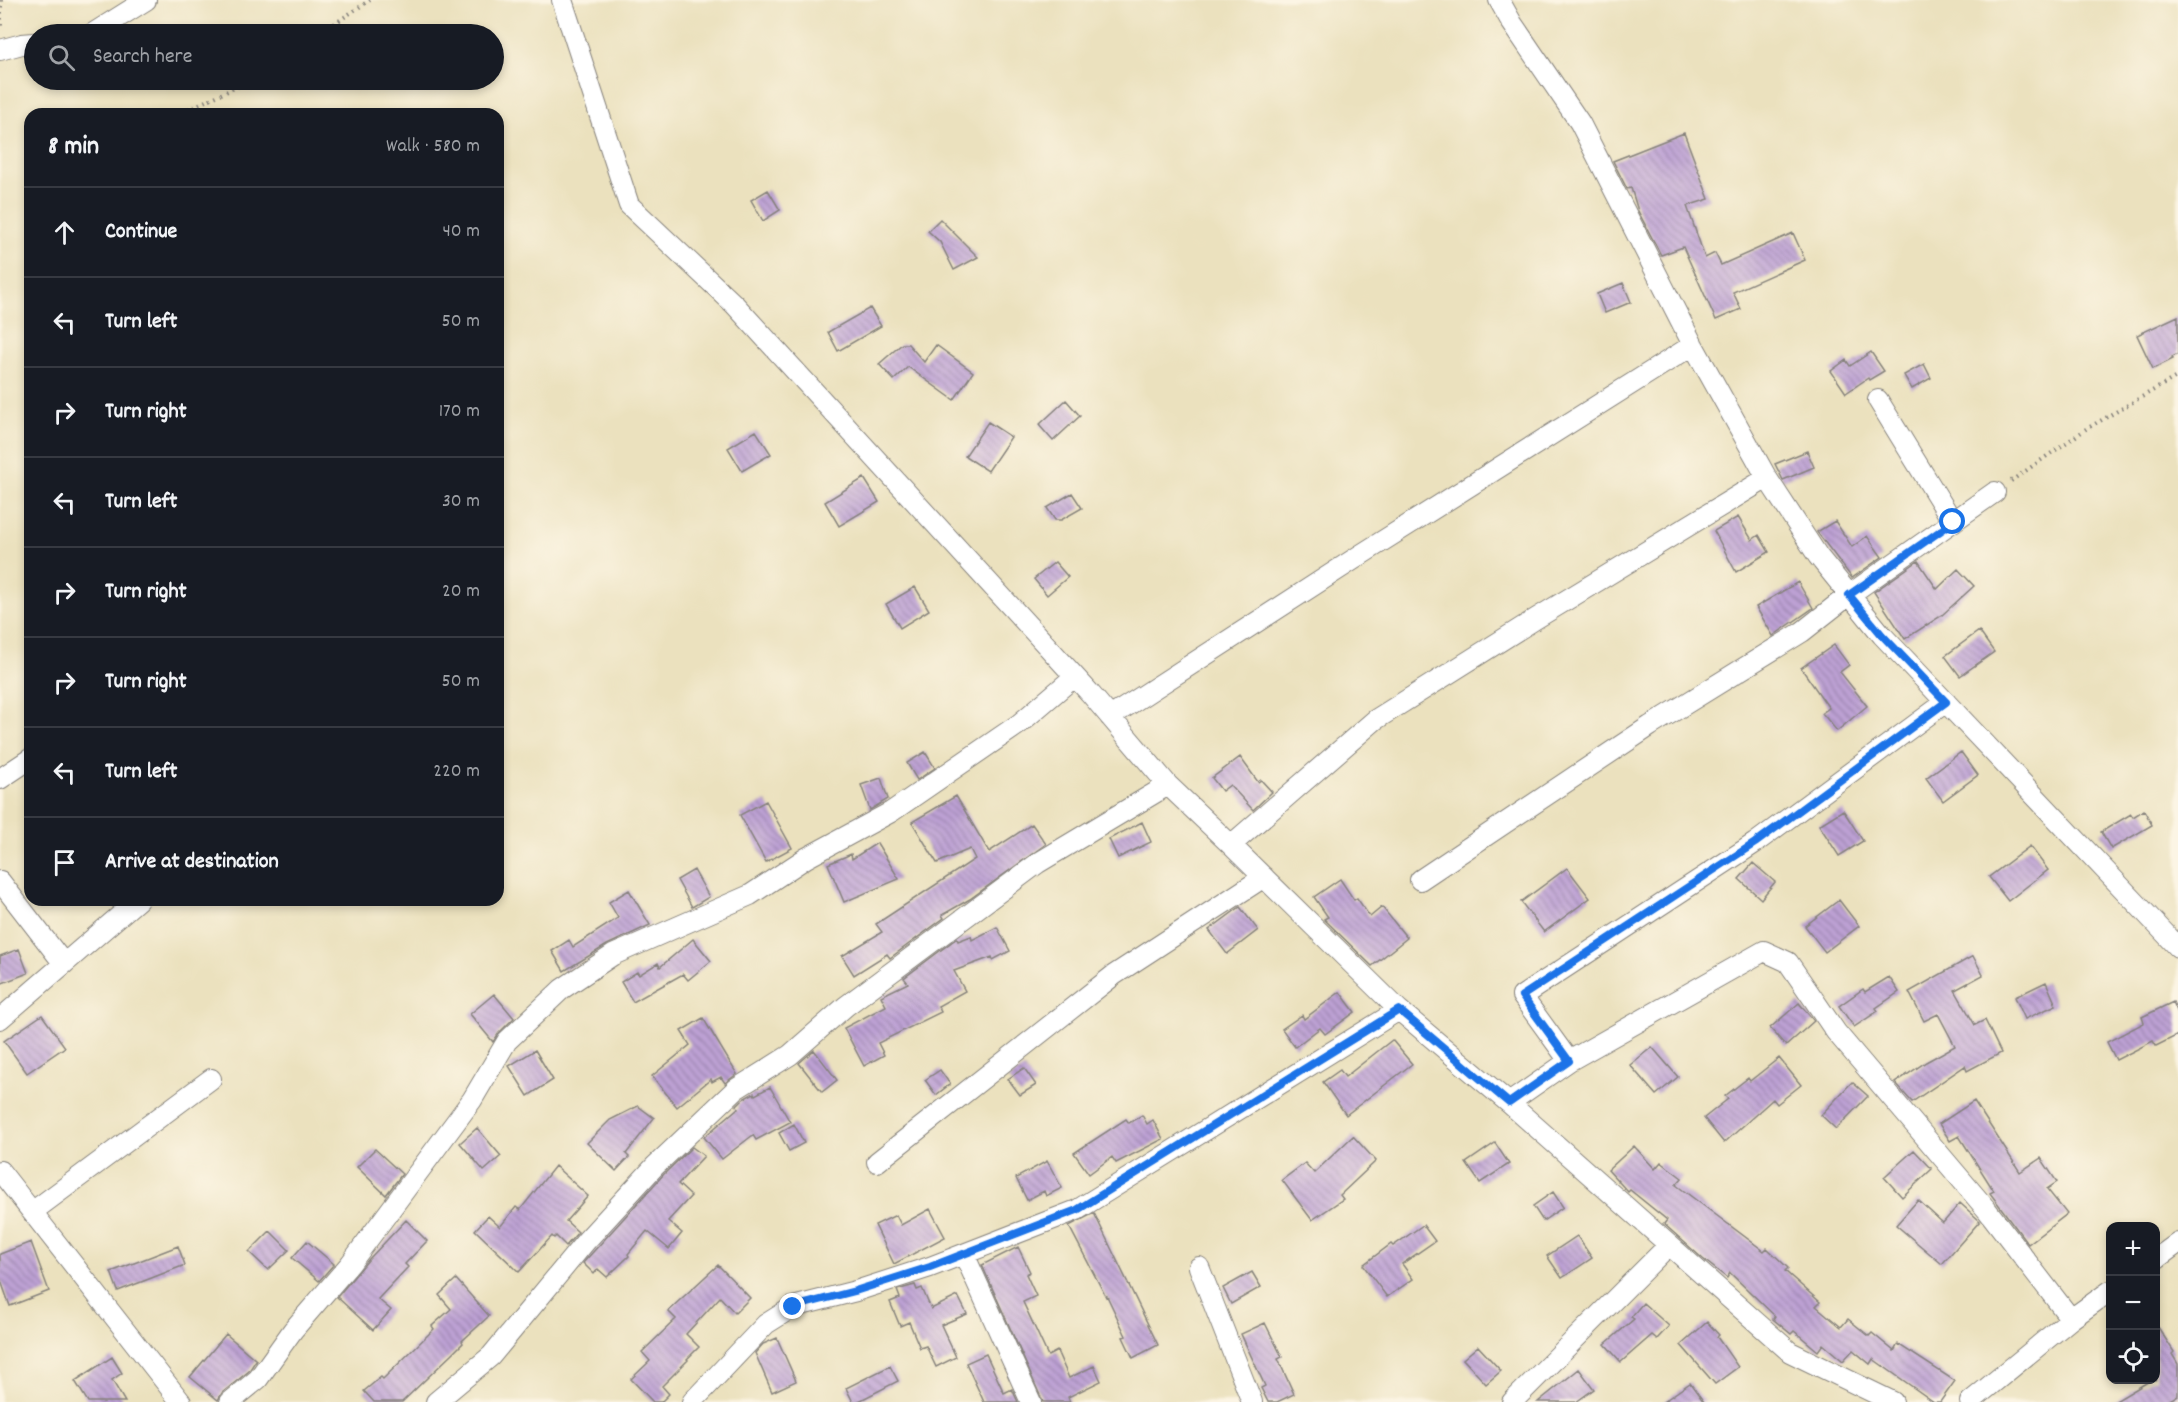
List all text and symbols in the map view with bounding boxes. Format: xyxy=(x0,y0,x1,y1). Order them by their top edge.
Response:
search box xyxy=(24,24,504,90)
icon: search xyxy=(45,41,78,74)
text: Search here xyxy=(93,42,192,73)
text: 8 min xyxy=(48,129,99,166)
text: Walk · 580 m xyxy=(386,133,480,161)
icon: ahead xyxy=(48,216,81,249)
text: Continue xyxy=(105,217,177,248)
text: 40 m xyxy=(442,218,480,246)
icon: left xyxy=(48,306,81,339)
text: Turn left xyxy=(105,307,177,338)
text: 50 m xyxy=(442,308,480,336)
icon: right xyxy=(48,396,81,429)
text: Turn right xyxy=(105,397,187,428)
text: 170 m xyxy=(439,398,480,426)
icon: left xyxy=(48,486,81,519)
text: Turn left xyxy=(105,487,177,518)
text: 30 m xyxy=(442,488,480,516)
route start xyxy=(1939,508,1965,534)
icon: right xyxy=(48,576,81,609)
text: Turn right xyxy=(105,577,187,608)
text: 20 m xyxy=(442,578,480,606)
icon: right xyxy=(48,666,81,699)
text: Turn right xyxy=(105,667,187,698)
text: 50 m xyxy=(442,668,480,696)
icon: left xyxy=(48,756,81,789)
text: Turn left xyxy=(105,757,177,788)
text: 220 m xyxy=(433,758,480,786)
icon: arrive xyxy=(48,846,81,879)
text: Arrive at destination xyxy=(105,847,279,878)
map controls xyxy=(2106,1222,2160,1384)
button: + xyxy=(2106,1222,2160,1276)
button: − xyxy=(2106,1276,2160,1330)
route end xyxy=(779,1293,805,1319)
button: locate xyxy=(2106,1330,2160,1384)

